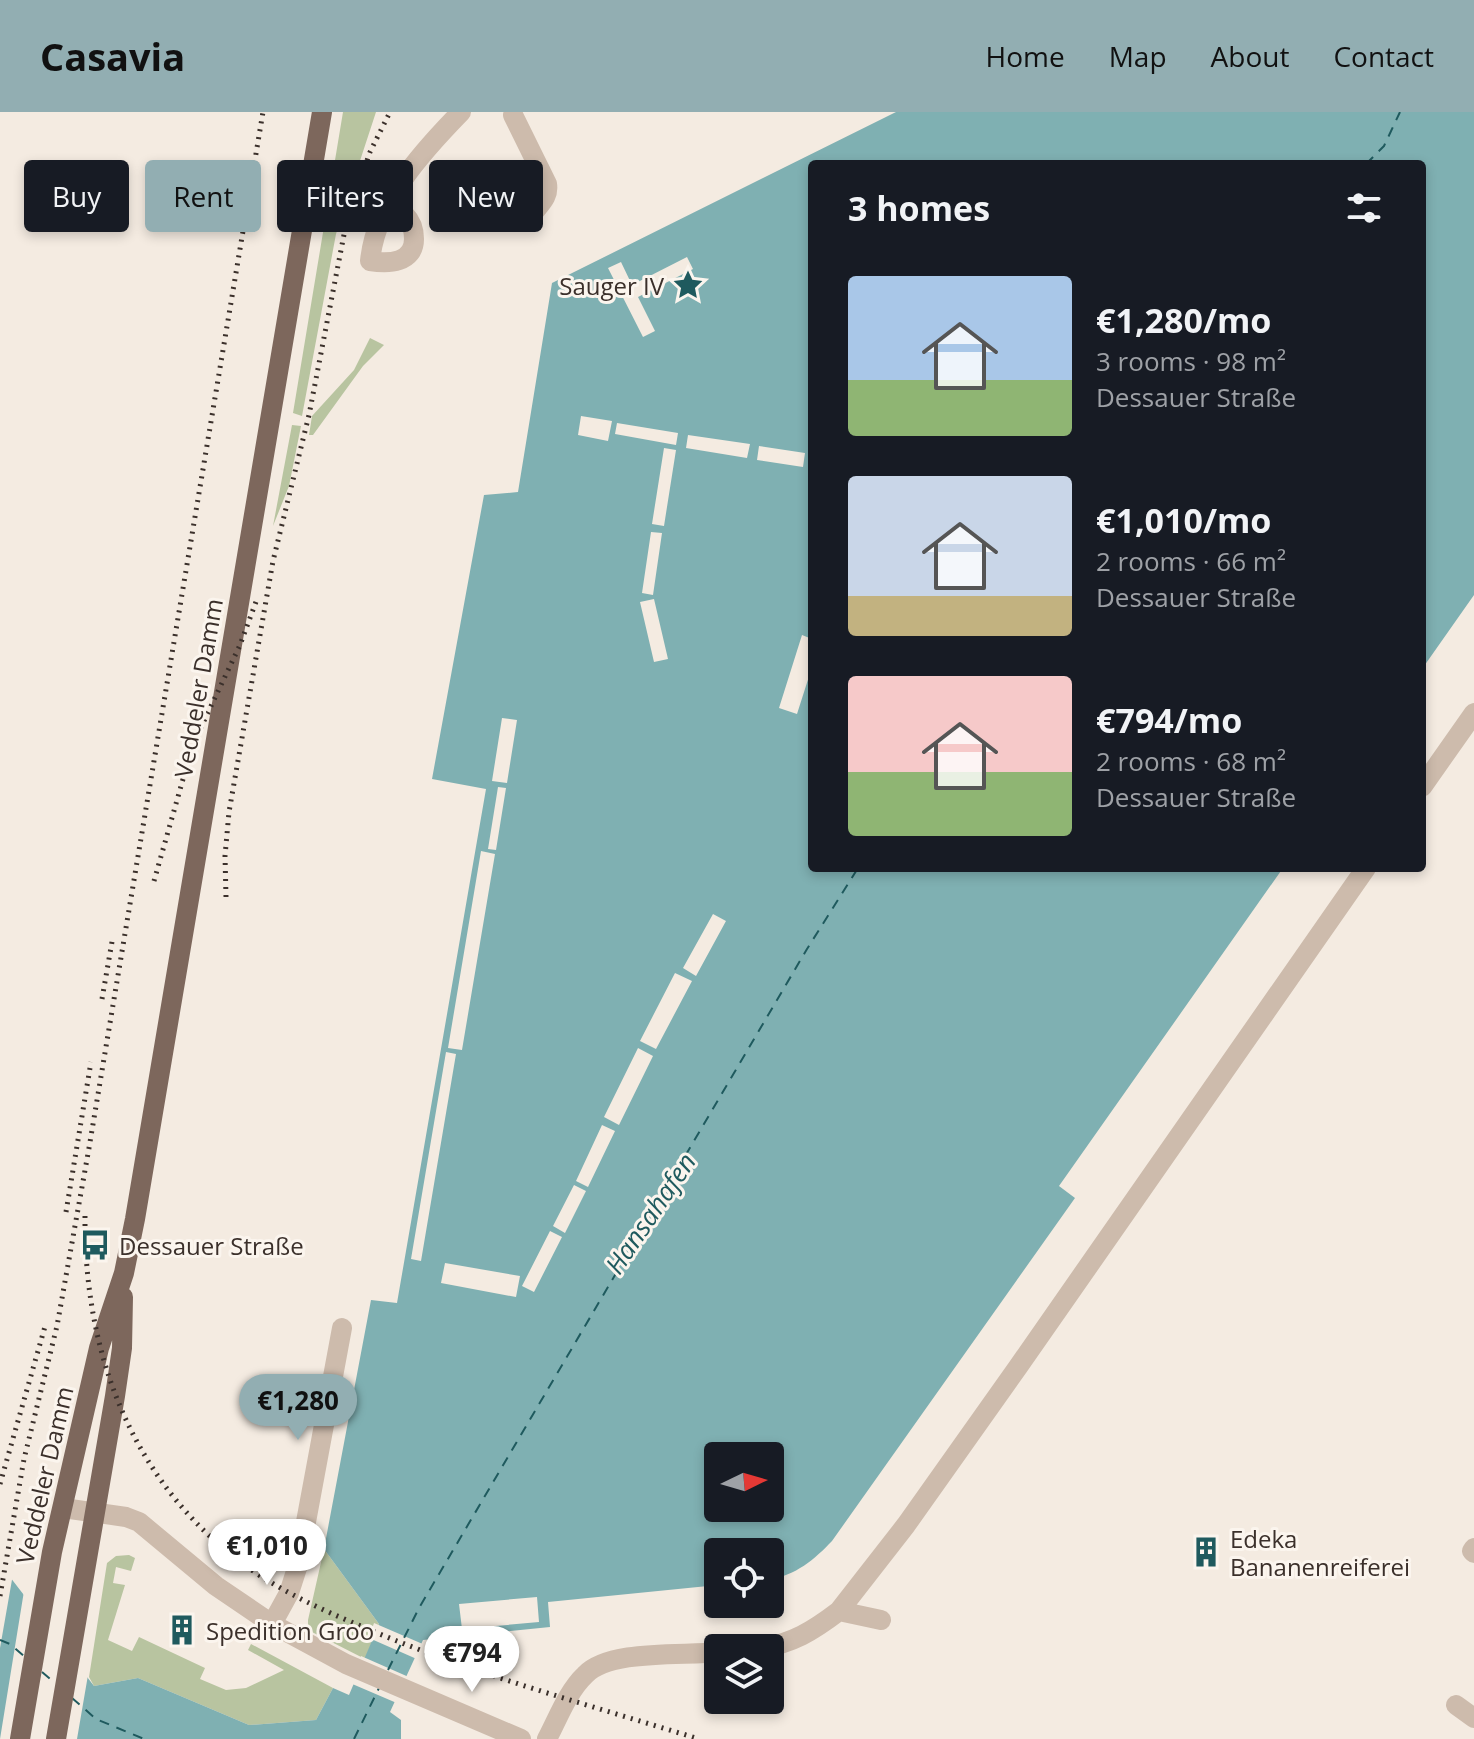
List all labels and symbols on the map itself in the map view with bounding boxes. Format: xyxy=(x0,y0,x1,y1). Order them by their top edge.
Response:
place icon: Sauger IV xyxy=(671,268,705,302)
place label: Sauger IV xyxy=(559,269,665,302)
street label: Veddeler Damm xyxy=(166,596,230,780)
water label: Hansahafen xyxy=(596,1145,704,1281)
bus stop icon: Dessauer Straße xyxy=(78,1228,112,1262)
place label: Dessauer Straße xyxy=(119,1229,304,1262)
pin: €1,280 xyxy=(233,1374,363,1442)
street label: Veddeler Damm xyxy=(8,1383,80,1567)
north arrow xyxy=(704,1442,784,1522)
pin: €1,010 xyxy=(202,1519,332,1587)
place label: Edeka Bananenreiferei xyxy=(1230,1522,1410,1583)
building icon: Edeka Bananenreiferei xyxy=(1189,1535,1223,1569)
building icon: Spedition Groo xyxy=(165,1613,199,1647)
place label: Spedition Groo xyxy=(206,1614,374,1647)
pin: €794 xyxy=(425,1626,519,1694)

